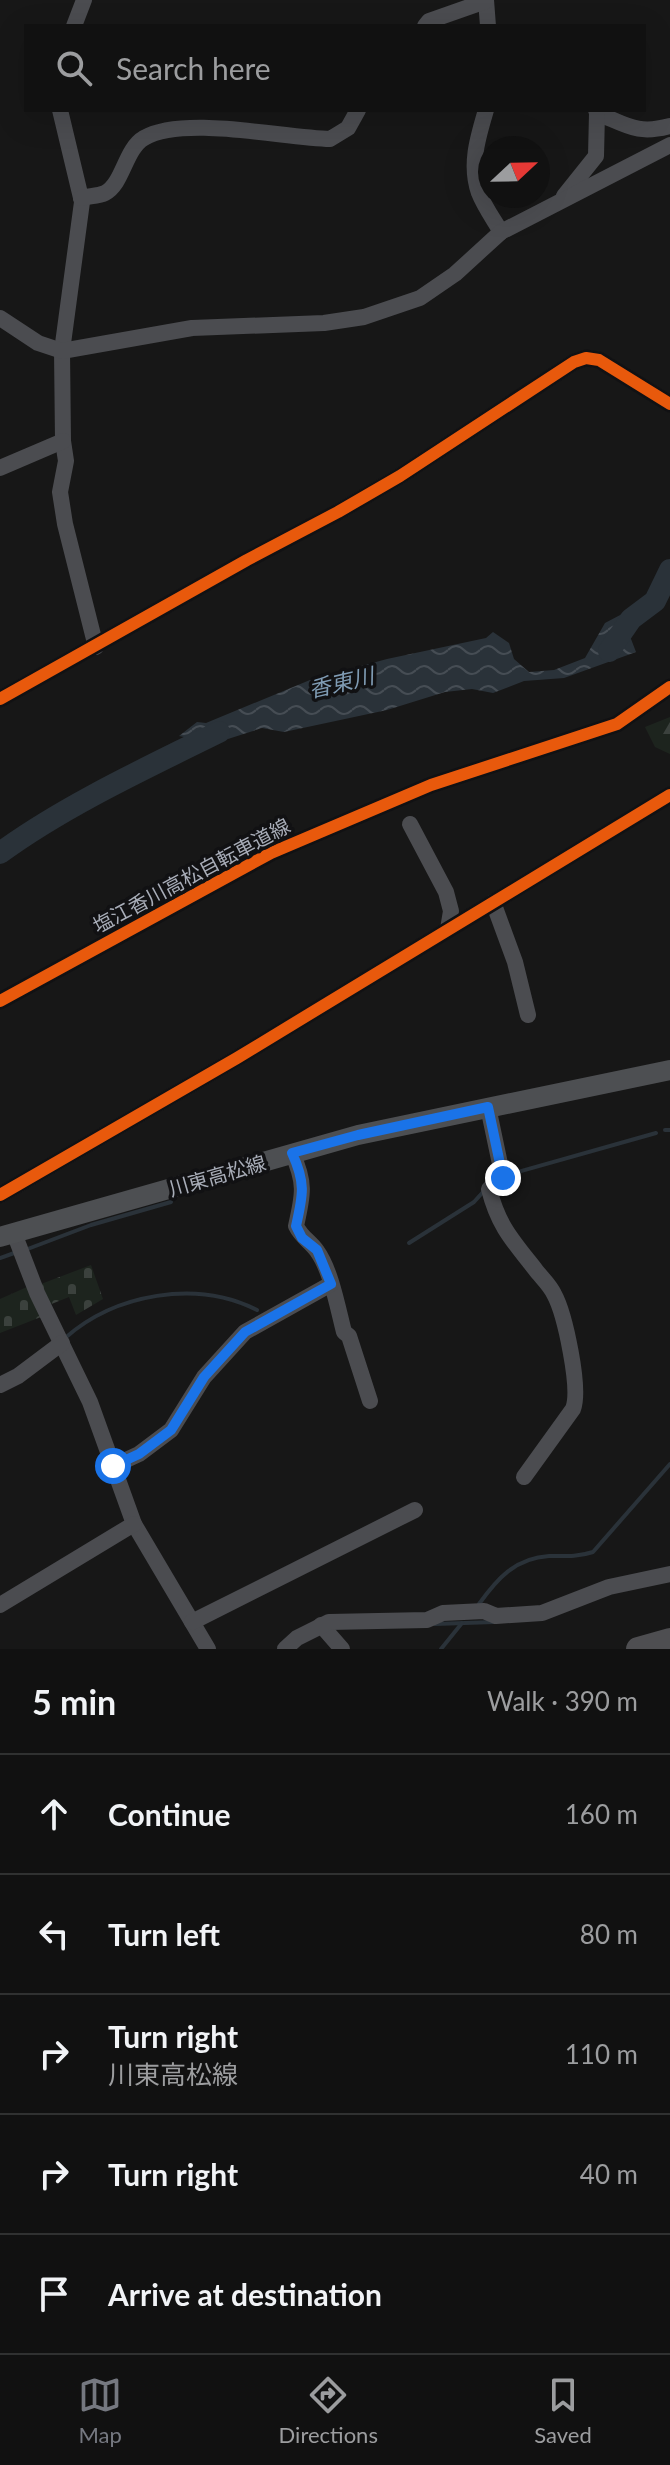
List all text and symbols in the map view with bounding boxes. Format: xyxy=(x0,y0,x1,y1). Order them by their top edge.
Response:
search box xyxy=(24,24,646,112)
icon: search xyxy=(52,46,96,90)
text: Search here xyxy=(116,50,271,86)
north arrow xyxy=(478,136,550,208)
water label: 香東川 xyxy=(306,661,378,703)
street label: 塩江香川高松自転車道線 xyxy=(88,813,294,937)
street label: 川東高松線 xyxy=(166,1150,268,1200)
route end xyxy=(485,1160,521,1196)
route start xyxy=(95,1448,131,1484)
text: 5 min xyxy=(32,1681,116,1722)
text: Walk · 390 m xyxy=(487,1685,638,1717)
icon: ahead xyxy=(32,1792,76,1836)
text: Continue xyxy=(108,1796,231,1832)
text: 160 m xyxy=(565,1798,638,1830)
icon: left xyxy=(32,1912,76,1956)
text: Turn left xyxy=(108,1916,220,1952)
text: 80 m xyxy=(580,1918,638,1950)
text: Turn right xyxy=(108,2018,238,2054)
icon: right xyxy=(32,2032,76,2076)
text: 110 m xyxy=(565,2038,638,2070)
text: 川東高松線 xyxy=(108,2058,238,2090)
icon: right xyxy=(32,2152,76,2196)
text: Turn right xyxy=(108,2156,238,2192)
text: 40 m xyxy=(580,2158,638,2190)
icon: arrive xyxy=(32,2272,76,2316)
text: Arrive at destination xyxy=(108,2276,382,2312)
tab: Map xyxy=(78,2373,122,2448)
tab: Directions xyxy=(279,2373,378,2448)
tab: Saved xyxy=(534,2373,592,2448)

